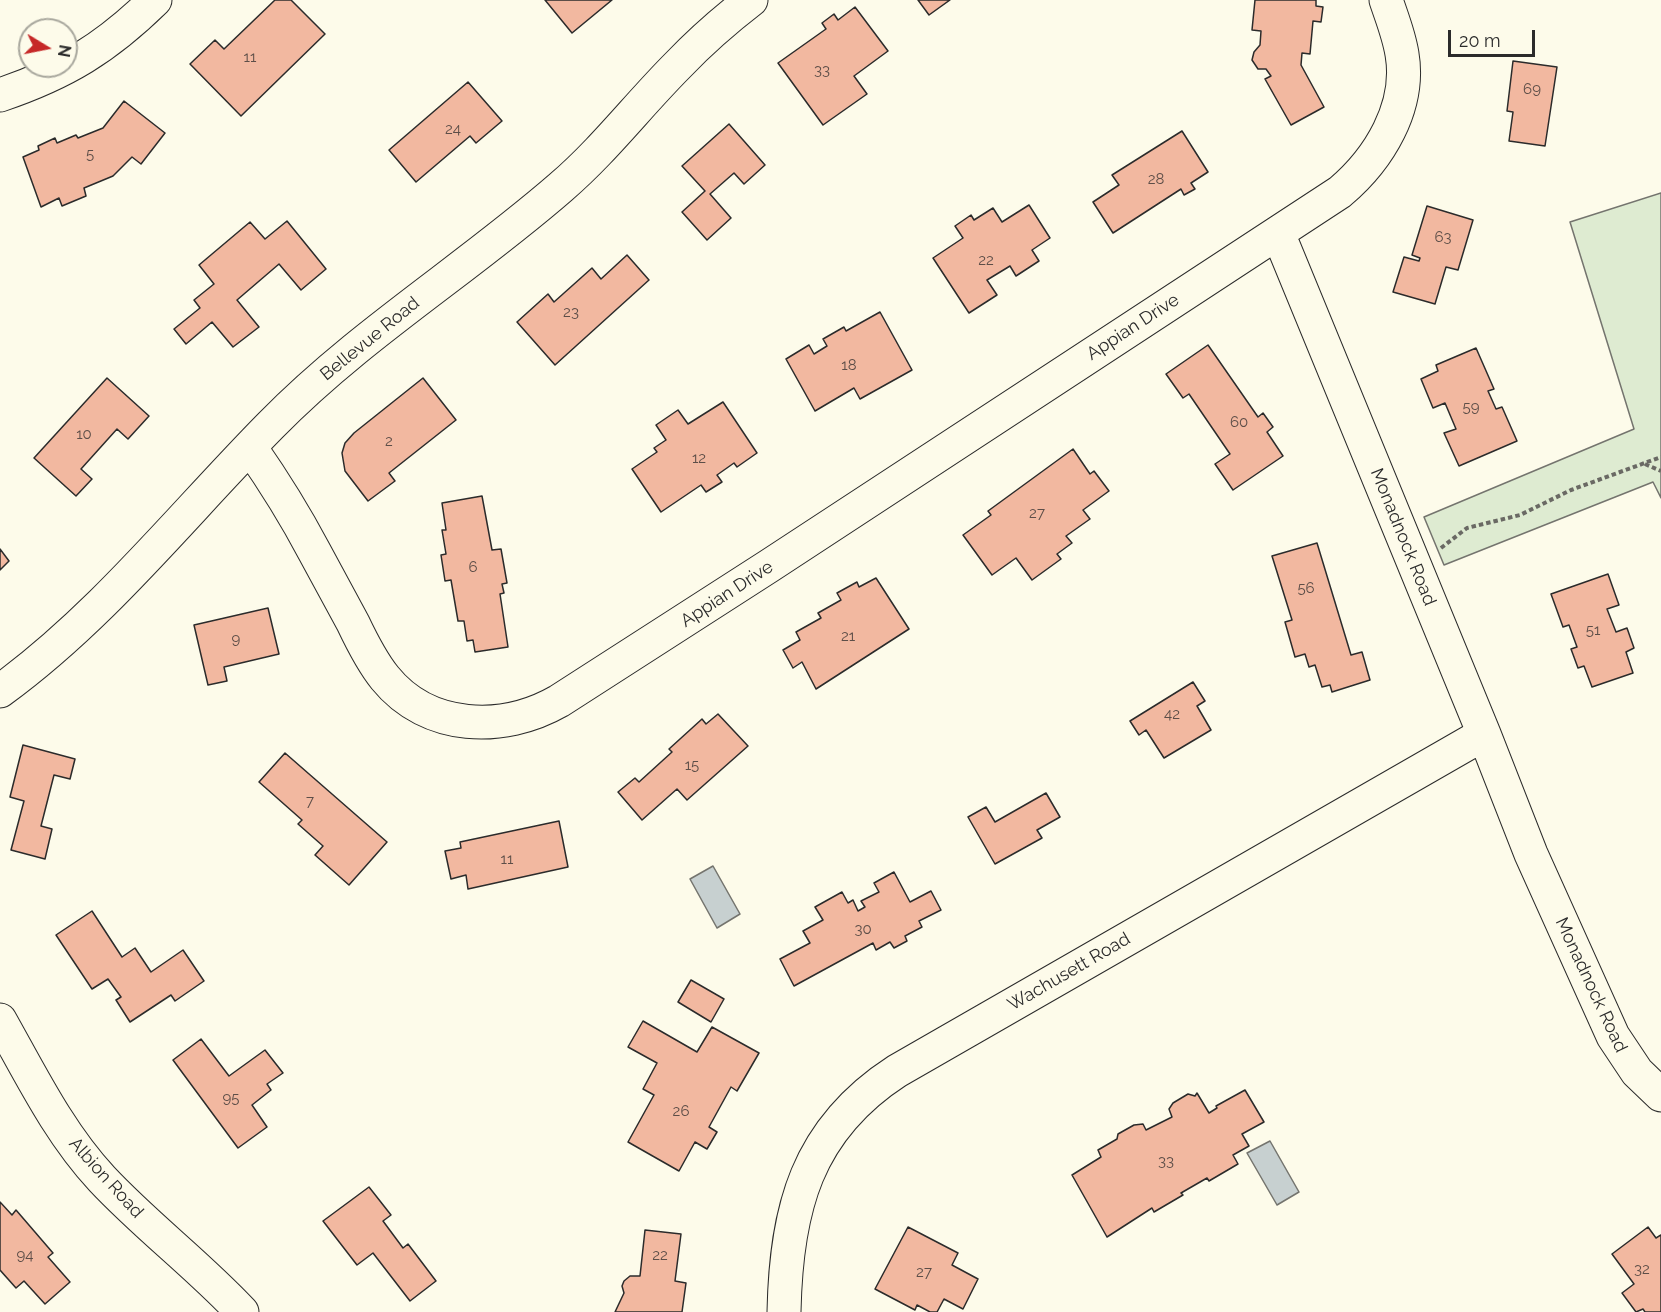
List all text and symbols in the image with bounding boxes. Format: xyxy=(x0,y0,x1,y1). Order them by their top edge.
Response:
north arrow xyxy=(18,18,78,78)
scale bar xyxy=(1451,18,1538,56)
text: 20 m xyxy=(1459,30,1501,51)
text: N xyxy=(54,43,75,59)
house number: 11 xyxy=(244,48,256,66)
house number: 33 xyxy=(814,61,830,79)
house number: 69 xyxy=(1523,80,1541,98)
house number: 24 xyxy=(445,120,461,138)
house number: 5 xyxy=(86,145,94,163)
house number: 28 xyxy=(1148,170,1164,188)
house number: 63 xyxy=(1434,228,1452,246)
house number: 22 xyxy=(978,251,994,269)
street label: Appian Drive xyxy=(1083,289,1183,365)
street label: Bellevue Road xyxy=(316,292,424,386)
house number: 23 xyxy=(563,303,579,321)
house number: 18 xyxy=(841,356,857,374)
house number: 59 xyxy=(1463,398,1479,416)
house number: 60 xyxy=(1230,413,1248,431)
house number: 10 xyxy=(76,425,92,443)
house number: 2 xyxy=(385,432,393,450)
house number: 12 xyxy=(692,449,706,467)
street label: Monadnock Road xyxy=(1366,465,1440,609)
house number: 27 xyxy=(1029,504,1045,522)
street label: Appian Drive xyxy=(677,556,777,632)
house number: 6 xyxy=(468,558,478,576)
house number: 56 xyxy=(1297,579,1315,597)
house number: 51 xyxy=(1586,621,1600,639)
house number: 21 xyxy=(841,627,855,645)
house number: 9 xyxy=(232,630,240,648)
house number: 42 xyxy=(1164,705,1180,723)
house number: 15 xyxy=(685,756,699,774)
house number: 7 xyxy=(306,792,314,810)
house number: 11 xyxy=(501,850,513,868)
street label: Monadnock Road xyxy=(1550,914,1632,1056)
house number: 30 xyxy=(854,920,872,938)
street label: Wachusett Road xyxy=(1004,928,1134,1016)
house number: 95 xyxy=(223,1089,239,1107)
house number: 26 xyxy=(673,1102,689,1120)
street label: Albion Road xyxy=(64,1133,148,1223)
house number: 33 xyxy=(1158,1152,1174,1170)
house number: 94 xyxy=(17,1246,33,1264)
house number: 22 xyxy=(652,1246,668,1264)
house number: 32 xyxy=(1634,1260,1650,1278)
house number: 27 xyxy=(916,1263,932,1281)

